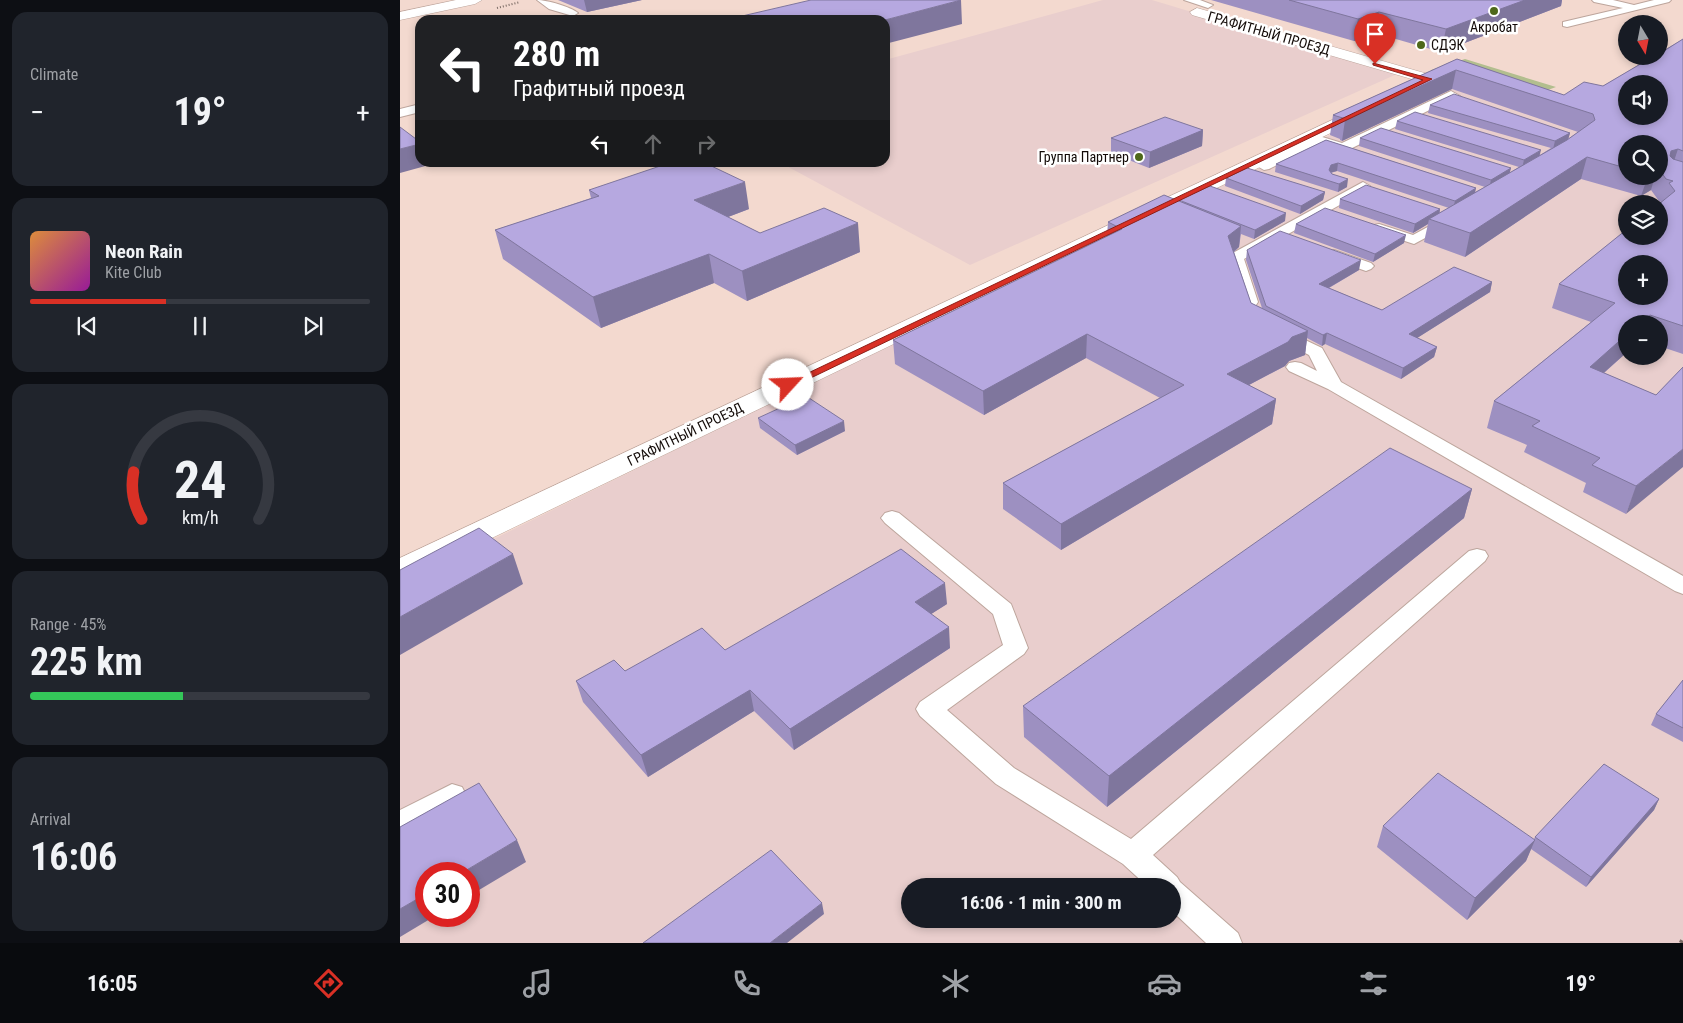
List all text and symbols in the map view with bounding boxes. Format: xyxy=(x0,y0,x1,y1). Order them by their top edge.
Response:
marker: Акробат xyxy=(1488,5,1500,17)
street label: ГРАФИТНЫЙ ПРОЕЗД xyxy=(1206,8,1332,58)
pin xyxy=(1354,13,1396,64)
north arrow xyxy=(1618,15,1668,65)
map controls xyxy=(1618,15,1668,365)
place label: Акробат xyxy=(1470,19,1518,35)
icon: arrive xyxy=(1361,20,1389,48)
text: 280 m xyxy=(513,34,600,75)
icon: left xyxy=(430,35,495,100)
place label: СДЭК xyxy=(1431,37,1464,53)
marker: СДЭК xyxy=(1415,39,1427,51)
text: Climate xyxy=(30,65,78,84)
button: sound xyxy=(1618,75,1668,125)
text: Графитный проезд xyxy=(513,76,685,101)
text: 19° xyxy=(173,90,227,134)
text: − xyxy=(30,96,44,129)
text: + xyxy=(356,96,370,129)
icon: left xyxy=(586,130,614,158)
icon: ahead xyxy=(639,130,667,158)
icon: right xyxy=(692,130,720,158)
button: search xyxy=(1618,135,1668,185)
place label: Группа Партнер xyxy=(1038,149,1129,165)
marker: Группа Партнер xyxy=(1133,151,1145,163)
button: layers xyxy=(1618,195,1668,245)
text: Neon Rain xyxy=(105,240,183,263)
button: + xyxy=(1618,255,1668,305)
text: Kite Club xyxy=(105,263,162,282)
icon: previous xyxy=(73,312,101,340)
icon: pause xyxy=(186,312,214,340)
icon: next xyxy=(299,312,327,340)
button: − xyxy=(1618,315,1668,365)
position arrow xyxy=(761,358,813,410)
street label: ГРАФИТНЫЙ ПРОЕЗД xyxy=(625,399,745,469)
text: 24 xyxy=(174,450,226,511)
text: km/h xyxy=(182,507,218,528)
text: Range · 45% xyxy=(30,615,106,634)
text: 225 km xyxy=(30,640,143,684)
text: Arrival xyxy=(30,810,71,829)
text: 16:06 xyxy=(30,835,117,879)
speed limit sign: 30 xyxy=(415,862,480,927)
text: 16:06 · 1 min · 300 m xyxy=(960,891,1122,914)
icon: directions xyxy=(311,966,346,1001)
icon: music xyxy=(520,966,555,1001)
icon: phone xyxy=(729,966,764,1001)
icon: climate xyxy=(938,966,973,1001)
icon: car xyxy=(1147,966,1182,1001)
icon: filters xyxy=(1356,966,1391,1001)
text: 16:05 xyxy=(87,971,137,996)
text: 19° xyxy=(1565,971,1596,996)

